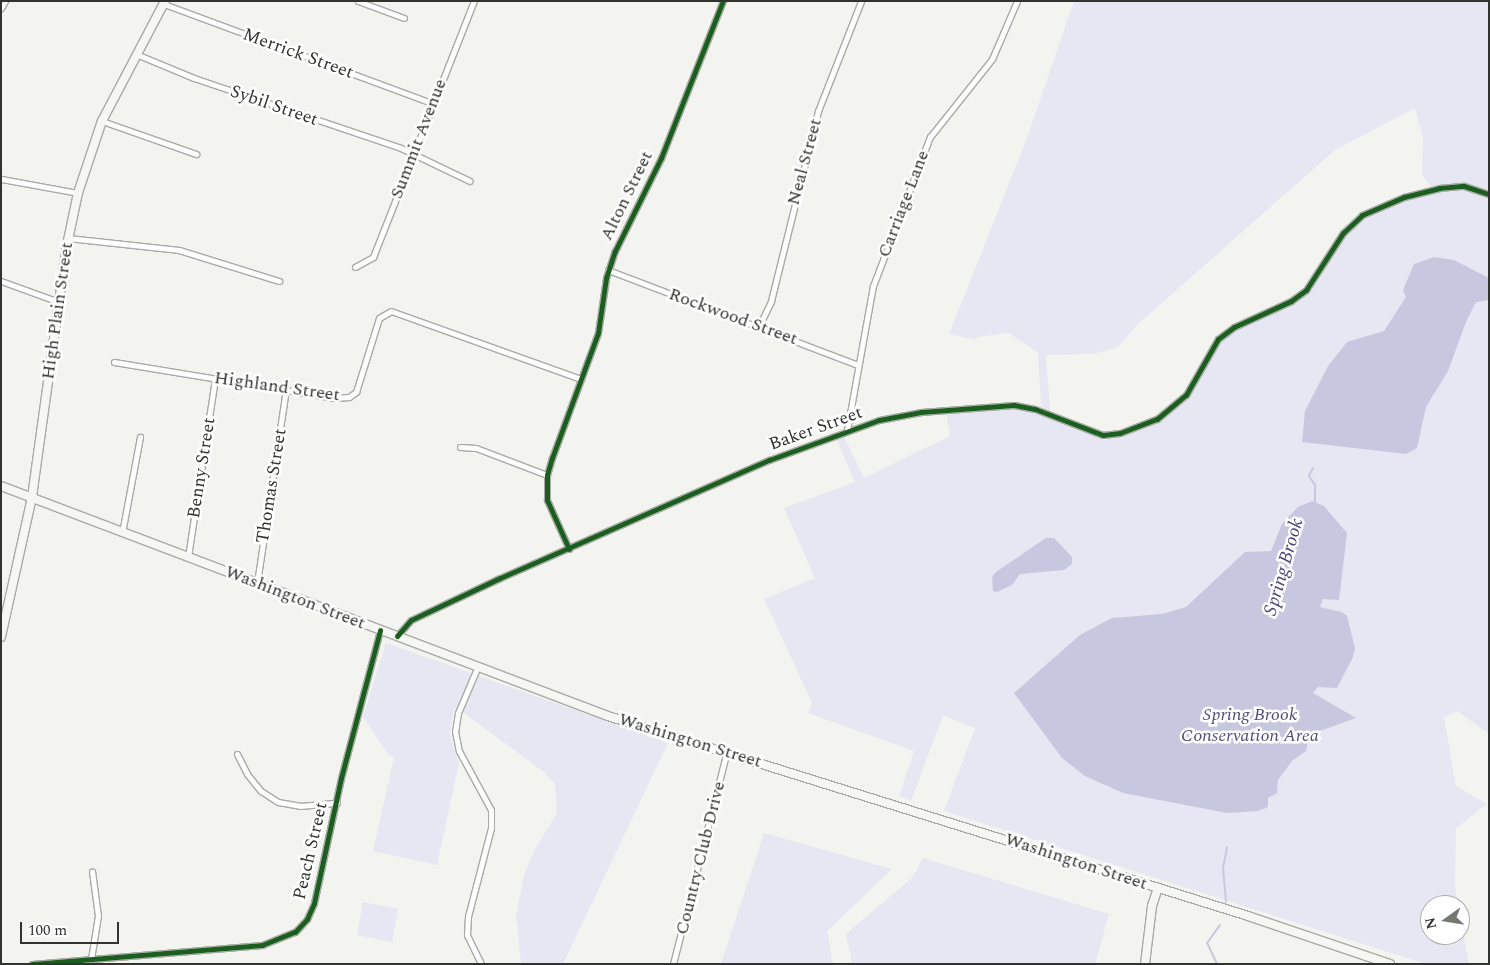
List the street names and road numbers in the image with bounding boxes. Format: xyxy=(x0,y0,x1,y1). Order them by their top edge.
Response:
street label: Merrick Street xyxy=(240,24,356,84)
street label: Summit Avenue xyxy=(386,76,452,202)
street label: Sybil Street xyxy=(227,81,321,131)
street label: Neal Street xyxy=(783,116,827,208)
street label: Alton Street xyxy=(596,148,658,244)
street label: Carriage Lane xyxy=(874,148,934,260)
street label: High Plain Street xyxy=(38,241,78,381)
street label: Rockwood Street xyxy=(666,284,800,350)
street label: Highland Street xyxy=(213,367,341,407)
street label: Baker Street xyxy=(766,402,866,456)
street label: Benny Street xyxy=(183,416,221,520)
street label: Thomas Street xyxy=(252,427,292,545)
street label: Washington Street xyxy=(222,561,368,635)
street label: Washington Street xyxy=(616,709,764,773)
street label: Country Club Drive xyxy=(671,779,731,937)
street label: Peach Street xyxy=(289,800,333,902)
street label: Washington Street xyxy=(1002,829,1150,895)

